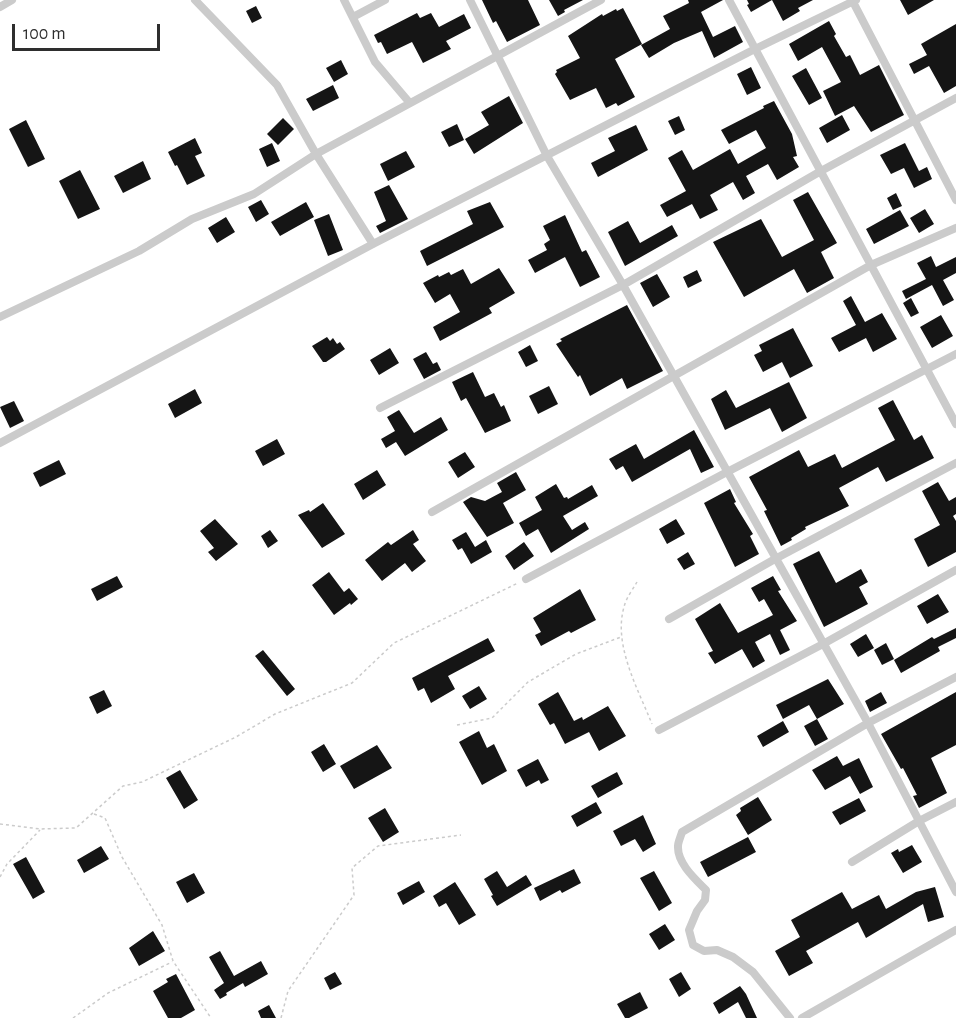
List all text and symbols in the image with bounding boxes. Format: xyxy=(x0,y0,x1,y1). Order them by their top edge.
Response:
scale bar xyxy=(15,12,164,50)
text: 100 m xyxy=(23,25,66,43)

